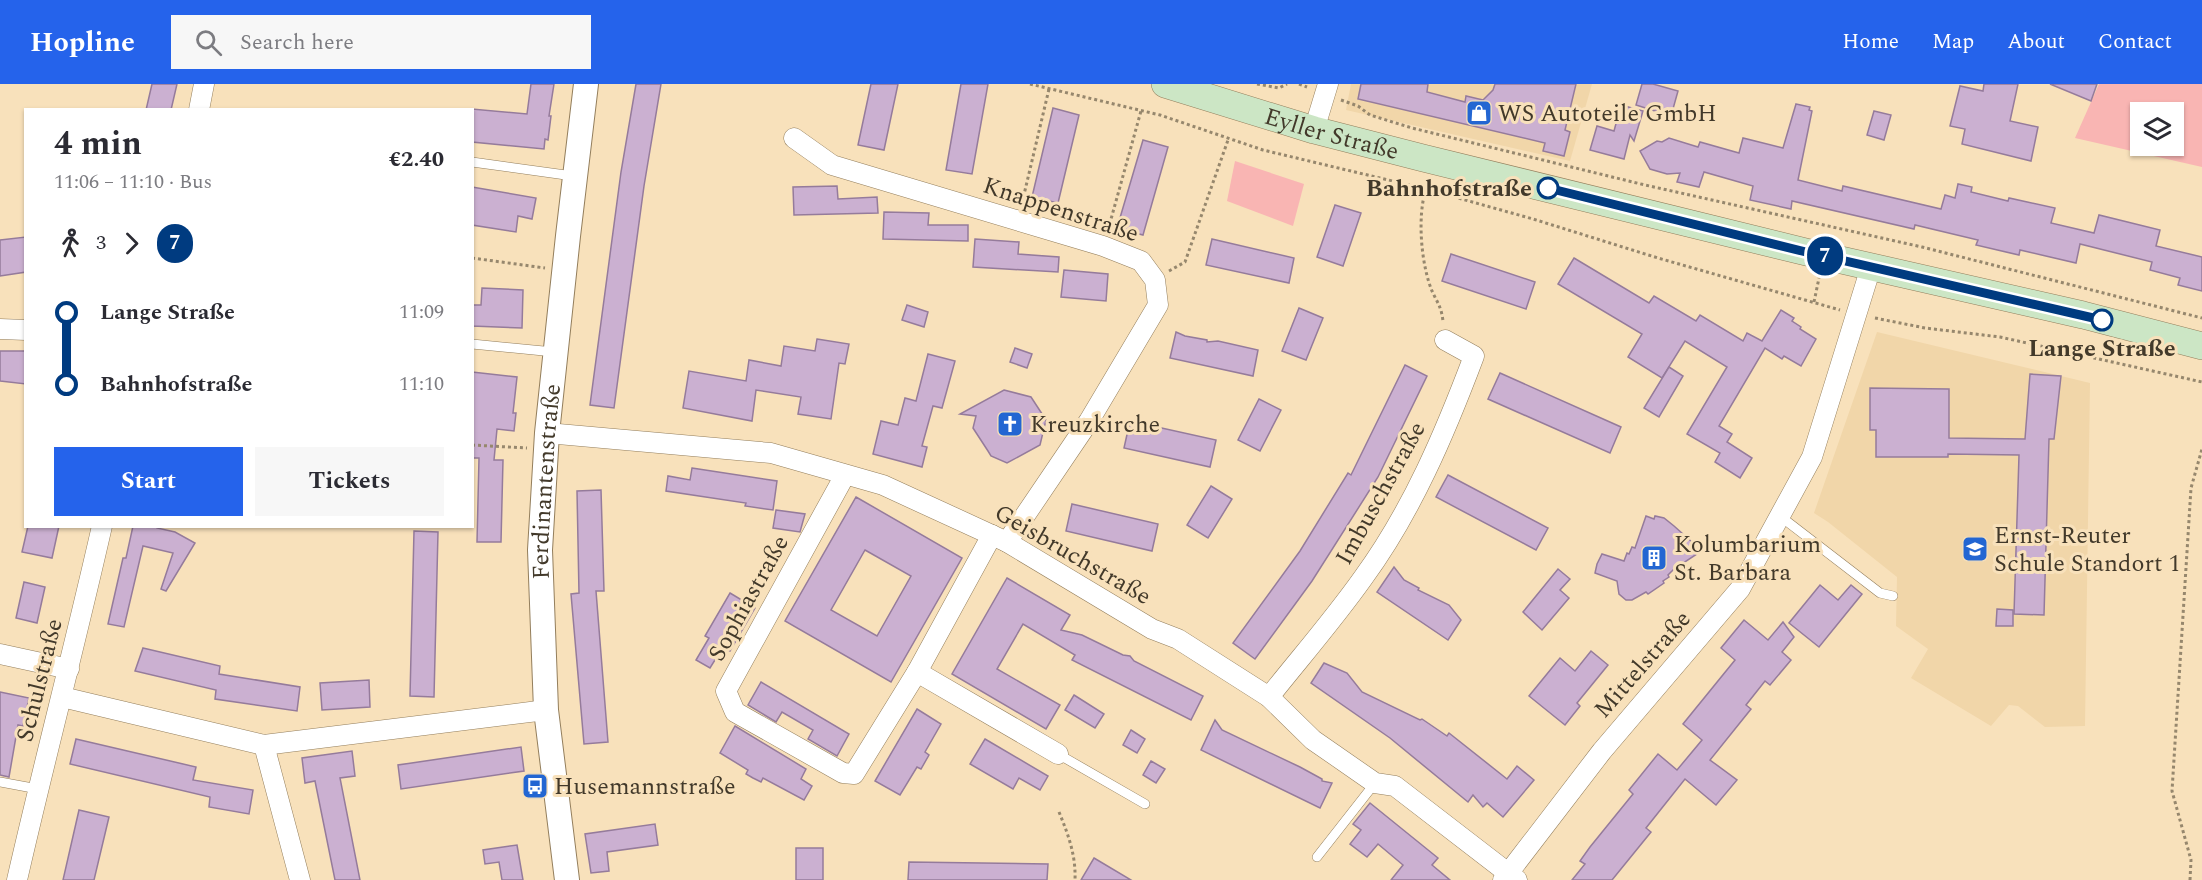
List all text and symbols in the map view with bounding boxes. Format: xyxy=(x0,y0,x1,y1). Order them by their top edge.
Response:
search box xyxy=(171,15,591,69)
text: Hopline xyxy=(30,21,135,64)
icon: search xyxy=(192,26,225,59)
text: Search here xyxy=(240,26,354,59)
text: Home xyxy=(1842,26,1899,58)
text: Map xyxy=(1932,26,1974,58)
text: About xyxy=(2007,26,2065,58)
text: Contact xyxy=(2098,26,2172,58)
place label: WS Autoteile GmbH xyxy=(1498,96,1717,132)
shop icon: WS Autoteile GmbH xyxy=(1464,98,1494,128)
street label: Eyller Straße xyxy=(1260,99,1402,170)
map controls xyxy=(2130,102,2184,156)
button: layers xyxy=(2130,102,2184,156)
text: 4 min xyxy=(54,119,142,169)
text: €2.40 xyxy=(389,143,444,176)
text: 11:06 – 11:10 · Bus xyxy=(54,167,212,197)
street label: Knappenstraße xyxy=(978,168,1143,252)
place label: Bahnhofstraße xyxy=(1366,171,1532,207)
marker: Bahnhofstraße xyxy=(1537,177,1559,199)
icon: walk xyxy=(54,227,87,260)
icon: forward xyxy=(115,227,148,260)
text: 7 xyxy=(169,227,181,259)
text: 3 xyxy=(96,228,106,258)
line badge: 7 xyxy=(1806,236,1844,276)
text: 7 xyxy=(1819,240,1831,272)
text: Lange Straße xyxy=(100,296,235,329)
text: 11:09 xyxy=(399,297,444,327)
marker: Lange Straße xyxy=(2091,309,2113,331)
place label: Lange Straße xyxy=(2028,331,2176,367)
text: Bahnhofstraße xyxy=(100,368,252,401)
text: 11:10 xyxy=(399,369,444,399)
street label: Ferdinantenstraße xyxy=(523,382,571,580)
place label: Kreuzkirche xyxy=(1030,407,1160,443)
church icon: Kreuzkirche xyxy=(995,409,1025,439)
street label: Imbuschstraße xyxy=(1327,415,1435,572)
button: Start xyxy=(54,447,243,516)
button: Tickets xyxy=(255,447,444,516)
street label: Geisbruchstraße xyxy=(987,495,1158,614)
place label: Ernst-Reuter Schule Standort 1 xyxy=(1994,518,2180,582)
place label: Kolumbarium St. Barbara xyxy=(1674,527,1821,591)
street label: Sophiastraße xyxy=(699,529,798,668)
school or university icon: Ernst-Reuter Schule Standort 1 xyxy=(1960,534,1990,564)
building icon: Kolumbarium St. Barbara xyxy=(1639,543,1669,573)
street label: Mittelstraße xyxy=(1586,603,1700,727)
street label: Schulstraße xyxy=(7,615,73,746)
place label: Husemannstraße xyxy=(554,769,736,805)
bus stop icon: Husemannstraße xyxy=(520,771,550,801)

